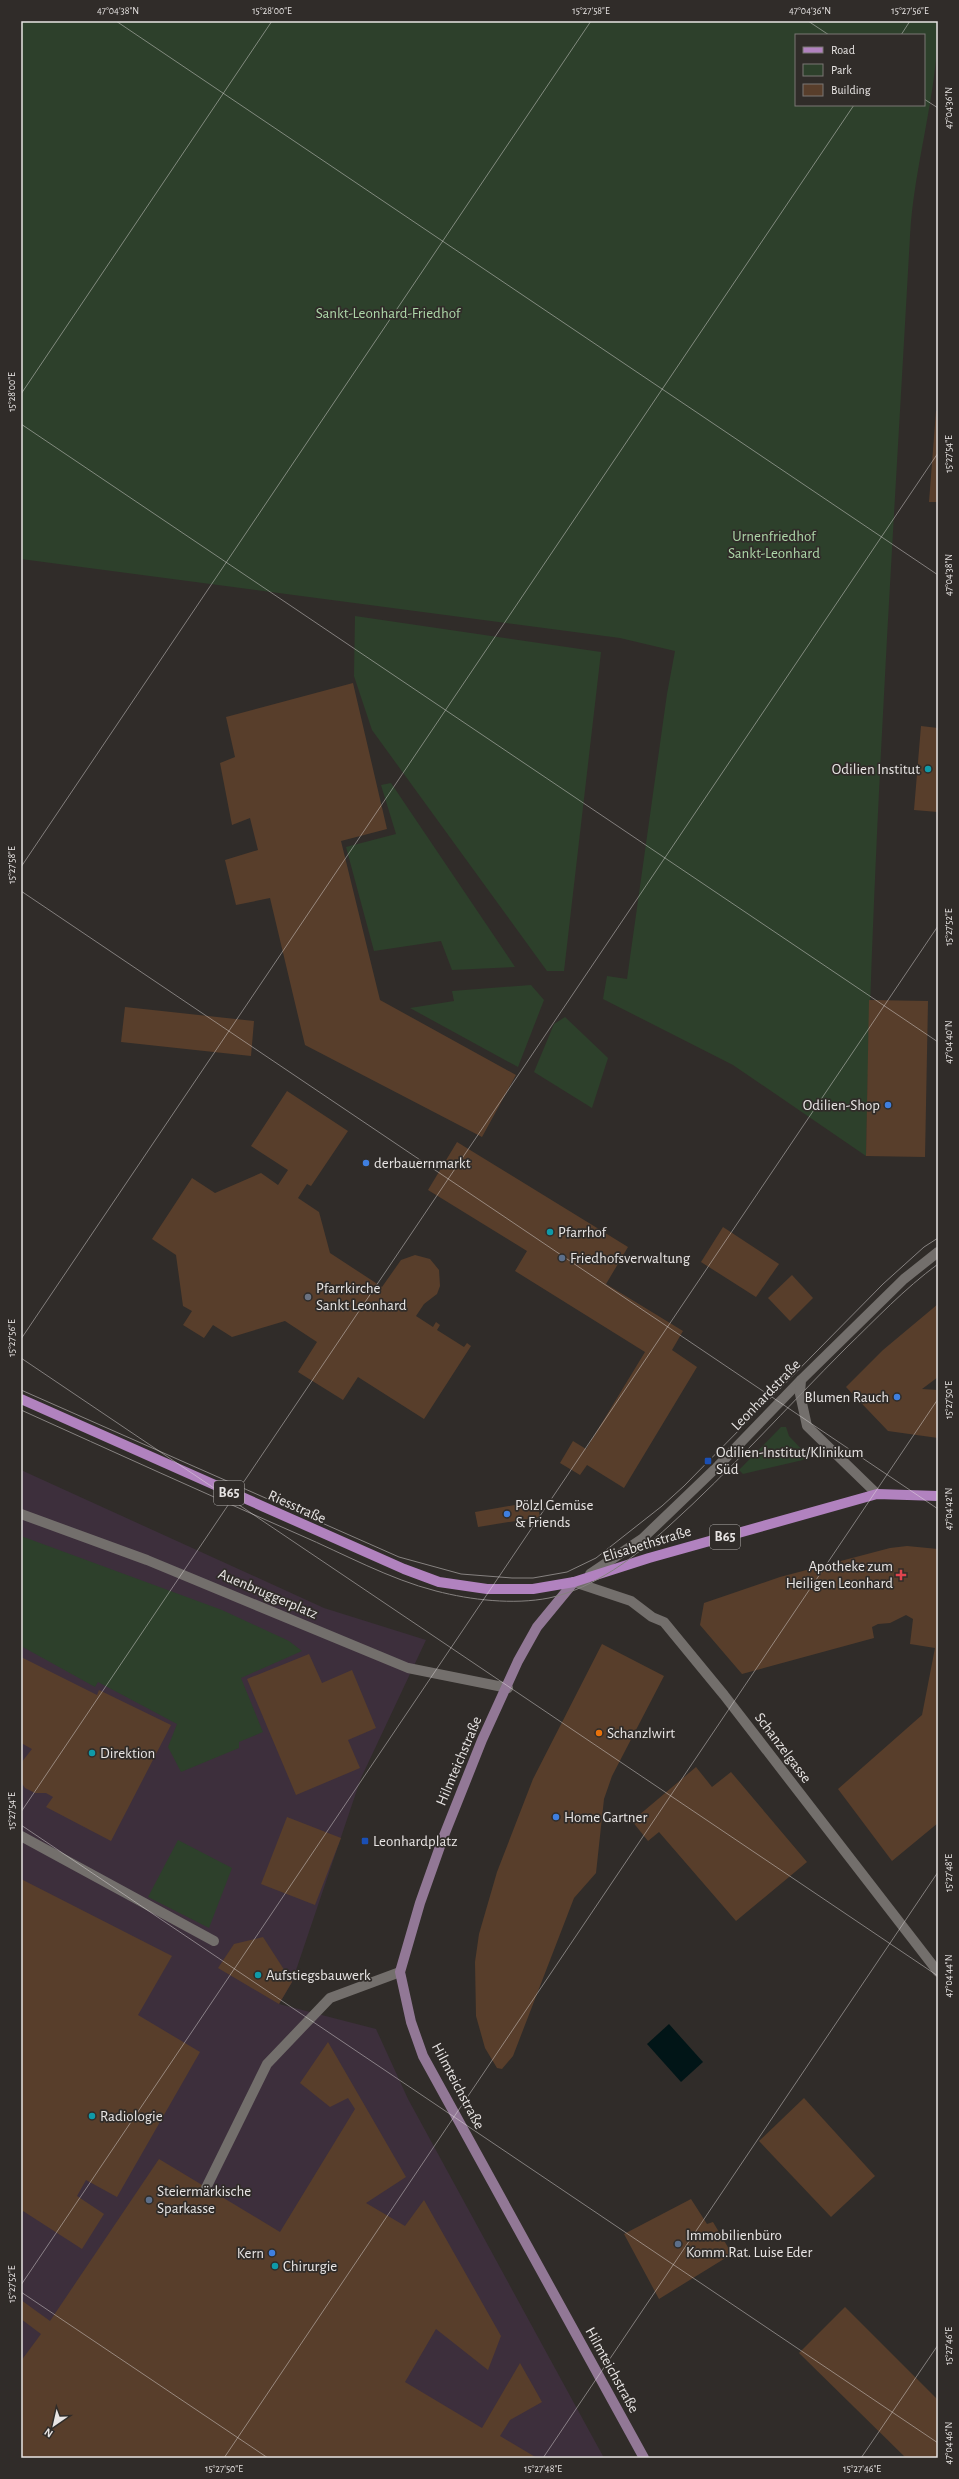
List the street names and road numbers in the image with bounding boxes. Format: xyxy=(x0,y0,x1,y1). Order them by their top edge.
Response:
street label: Leonhardstraße xyxy=(729,1357,803,1433)
road number: B65 xyxy=(214,1481,244,1505)
street label: Riesstraße xyxy=(266,1488,328,1526)
street label: Elisabethstraße xyxy=(601,1523,693,1565)
road number: B65 xyxy=(710,1525,740,1549)
street label: Auenbruggerplatz xyxy=(216,1566,320,1622)
street label: Schanzelgasse xyxy=(752,1710,814,1786)
street label: Hilmteichstraße xyxy=(433,1714,485,1808)
street label: Hilmteichstraße xyxy=(429,2040,487,2132)
street label: Hilmteichstraße xyxy=(582,2325,642,2415)

